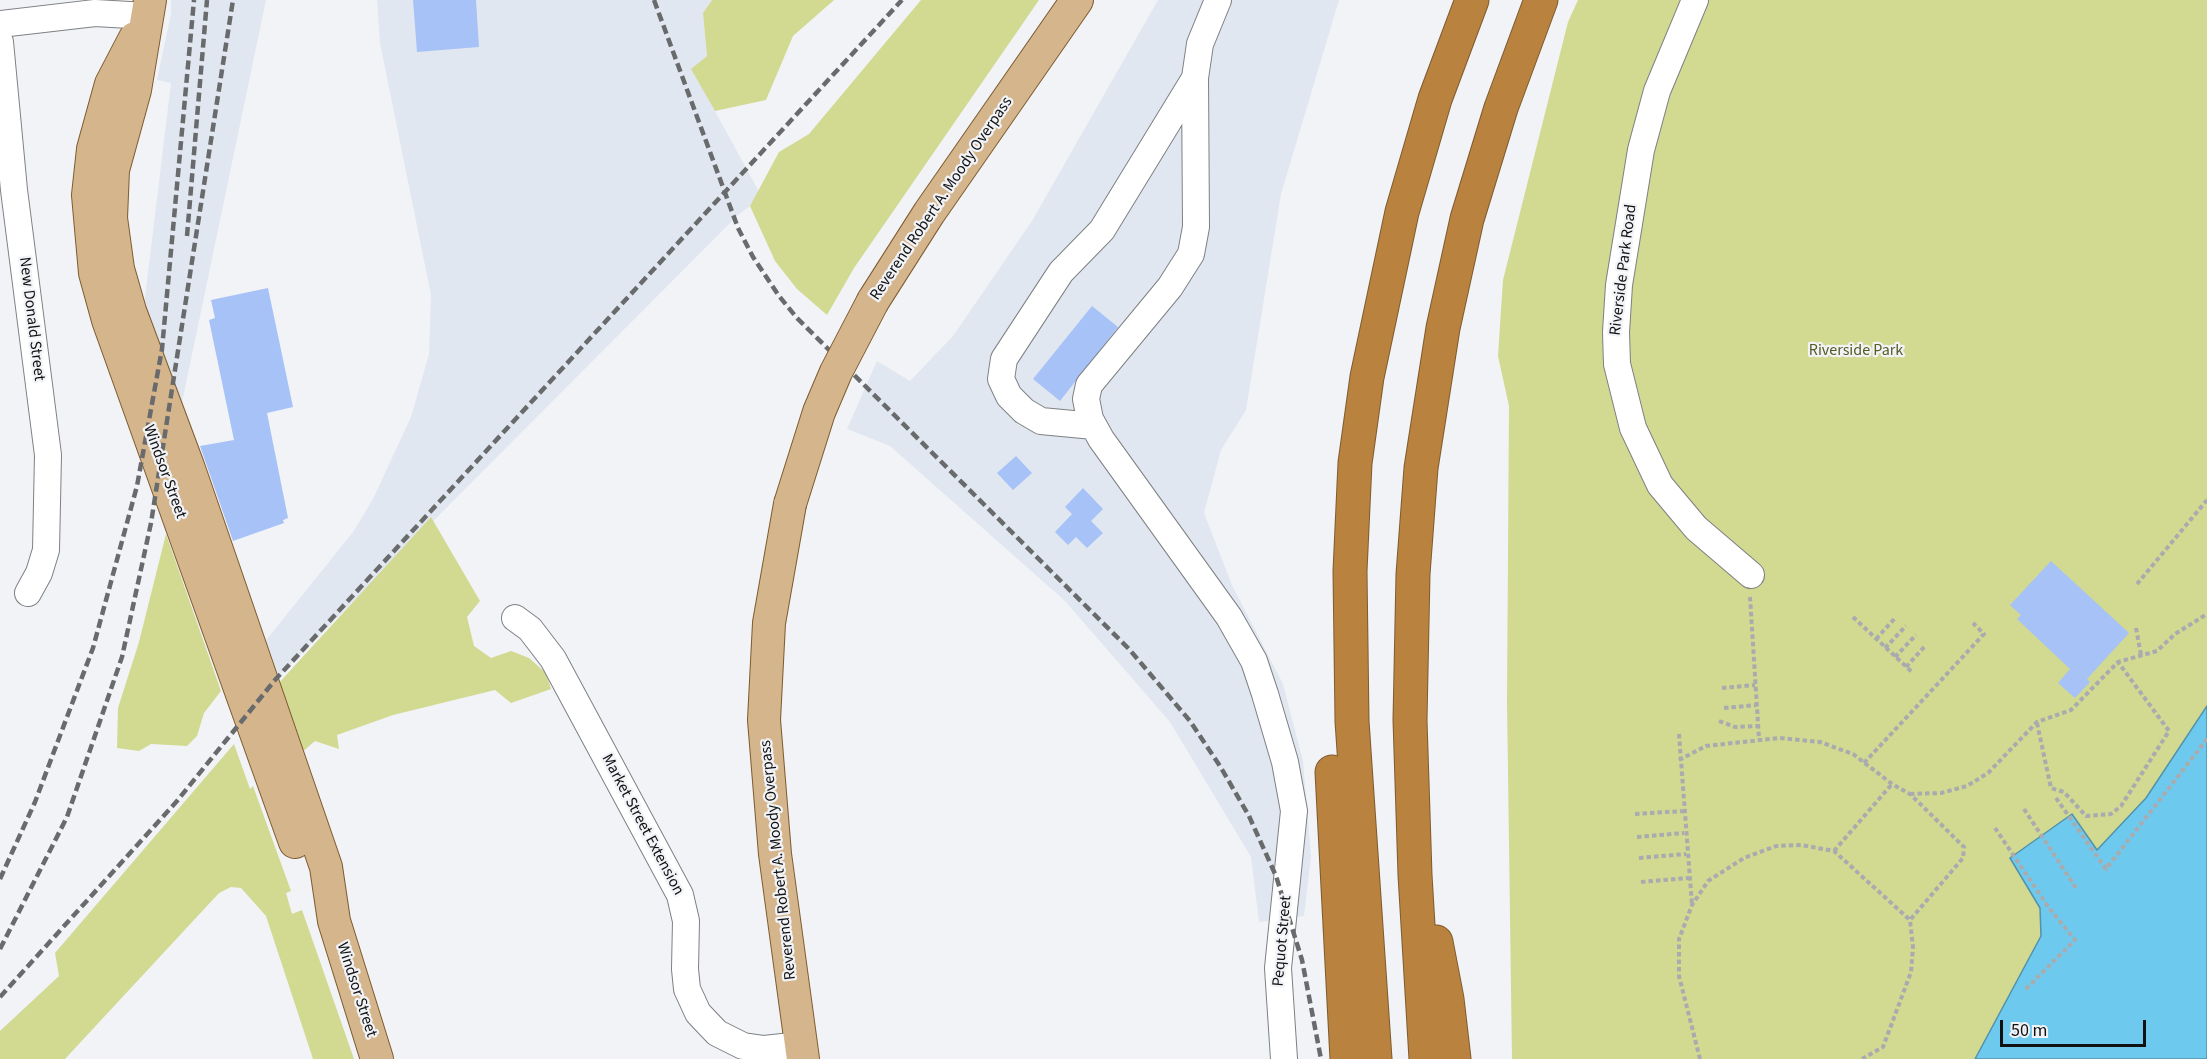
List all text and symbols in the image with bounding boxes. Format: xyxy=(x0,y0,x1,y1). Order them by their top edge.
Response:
street label: Reverend Robert A. Moody Overpass xyxy=(867,94,1017,304)
street label: Riverside Park Road xyxy=(1606,203,1642,337)
street label: New Donald Street xyxy=(14,256,48,382)
park label: Riverside Park xyxy=(1809,341,1903,361)
street label: Windsor Street xyxy=(138,423,190,521)
street label: Reverend Robert A. Moody Overpass xyxy=(757,739,801,981)
street label: Market Street Extension xyxy=(597,751,687,899)
street label: Pequot Street xyxy=(1269,895,1297,987)
street label: Windsor Street xyxy=(332,940,380,1040)
scale bar xyxy=(2003,1008,2148,1046)
text: 50 m xyxy=(2011,1018,2047,1043)

